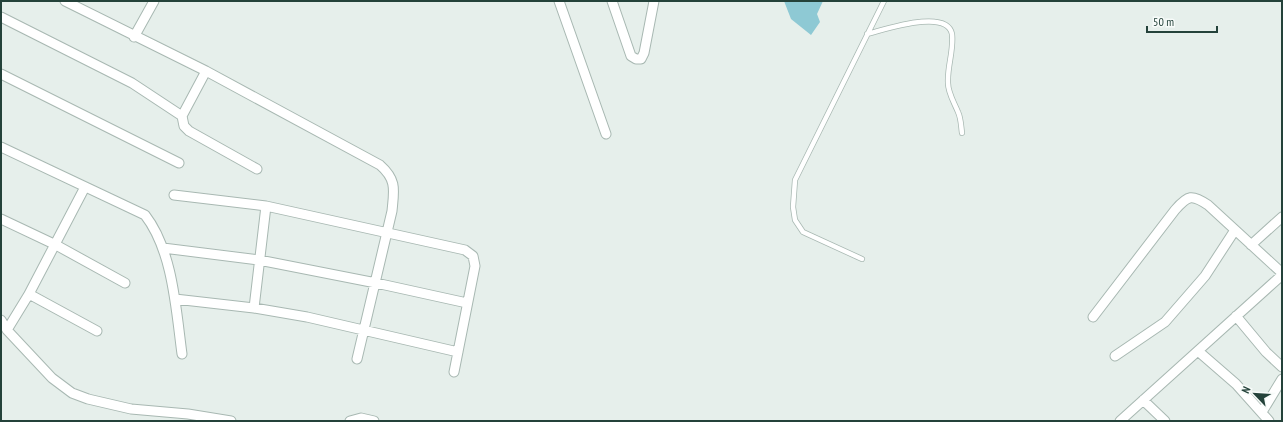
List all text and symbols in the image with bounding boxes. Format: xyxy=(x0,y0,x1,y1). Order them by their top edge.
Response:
scale bar xyxy=(1147,8,1217,34)
text: 50 m xyxy=(1153,14,1174,29)
north arrow xyxy=(1235,374,1275,414)
text: N xyxy=(1238,384,1254,395)

